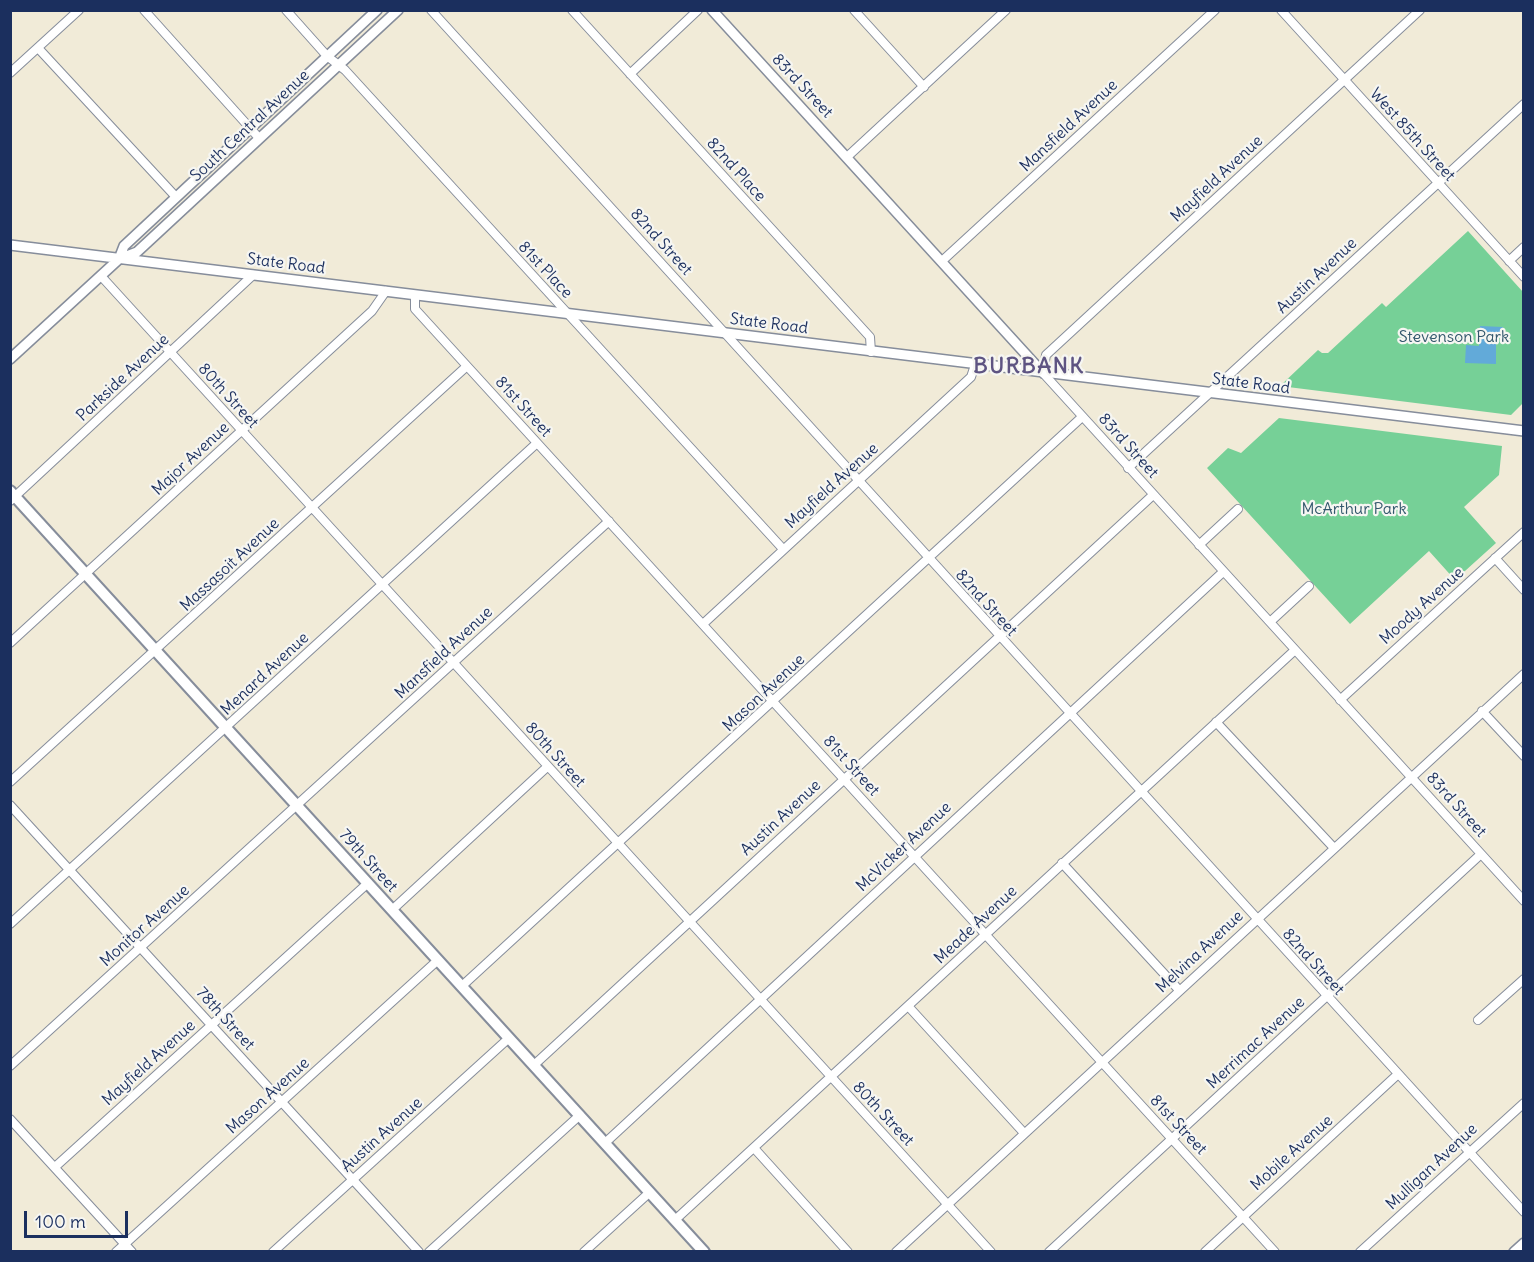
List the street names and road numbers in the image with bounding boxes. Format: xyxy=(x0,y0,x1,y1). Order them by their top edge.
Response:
street label: 83rd Street xyxy=(768,50,836,122)
street label: South Central Avenue xyxy=(187,66,313,186)
street label: Mansfield Avenue xyxy=(1016,76,1122,176)
street label: West 85th Street xyxy=(1365,85,1459,185)
street label: Mayfield Avenue xyxy=(1167,131,1267,227)
street label: 82nd Place xyxy=(702,134,770,206)
street label: 82nd Street xyxy=(626,205,696,279)
street label: Austin Avenue xyxy=(1273,234,1361,318)
street label: 81st Place xyxy=(514,238,576,302)
street label: State Road xyxy=(246,250,326,278)
street label: State Road xyxy=(729,310,809,338)
street label: Parkside Avenue xyxy=(73,330,173,426)
street label: 80th Street xyxy=(194,360,262,432)
street label: State Road xyxy=(1211,370,1291,398)
street label: 81st Street xyxy=(491,373,555,441)
street label: 83rd Street xyxy=(1094,410,1162,482)
street label: Major Avenue xyxy=(148,418,234,500)
street label: Mayfield Avenue xyxy=(781,439,883,533)
street label: Massasoit Avenue xyxy=(177,514,283,616)
street label: Moody Avenue xyxy=(1376,563,1468,649)
street label: 82nd Street xyxy=(951,566,1021,640)
street label: Mansfield Avenue xyxy=(391,603,497,703)
street label: Menard Avenue xyxy=(217,628,313,720)
street label: Mason Avenue xyxy=(719,650,809,736)
street label: 80th Street xyxy=(521,719,589,791)
street label: 81st Street xyxy=(819,732,883,800)
street label: 83rd Street xyxy=(1422,769,1490,841)
street label: Austin Avenue xyxy=(737,776,825,860)
street label: McVicker Avenue xyxy=(853,798,955,896)
street label: 79th Street xyxy=(335,826,401,896)
street label: Monitor Avenue xyxy=(97,881,193,971)
street label: Meade Avenue xyxy=(931,882,1021,968)
street label: Melvina Avenue xyxy=(1152,907,1248,997)
street label: 82nd Street xyxy=(1278,925,1348,999)
street label: 78th Street xyxy=(192,984,258,1054)
street label: Merrimac Avenue xyxy=(1203,993,1309,1093)
street label: Mayfield Avenue xyxy=(98,1016,200,1110)
street label: Mason Avenue xyxy=(223,1054,313,1138)
street label: 80th Street xyxy=(848,1078,918,1150)
street label: 81st Street xyxy=(1145,1091,1211,1159)
street label: Austin Avenue xyxy=(337,1094,427,1176)
street label: Mobile Avenue xyxy=(1247,1111,1337,1195)
street label: Mulligan Avenue xyxy=(1382,1120,1482,1214)

